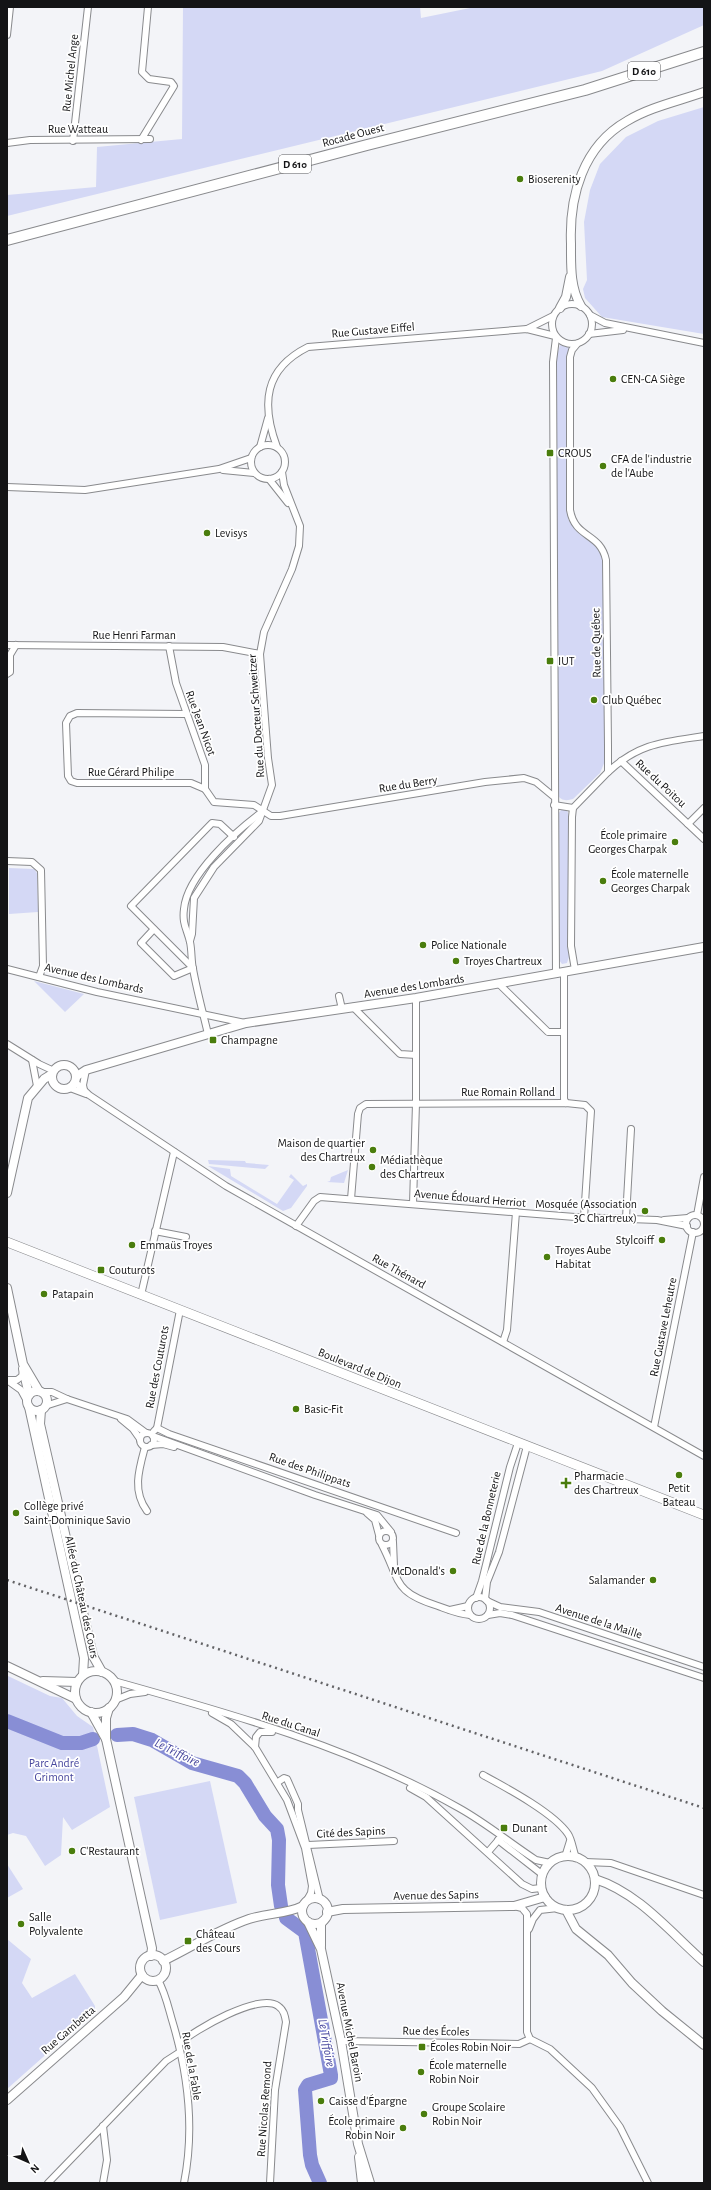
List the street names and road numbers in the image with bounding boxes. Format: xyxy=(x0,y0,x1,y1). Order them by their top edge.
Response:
street label: Rue Michel Ange xyxy=(60,34,80,112)
road number: D 610 xyxy=(628,62,660,80)
street label: Rocade Ouest xyxy=(321,121,385,149)
street label: Rue Watteau xyxy=(48,123,108,135)
road number: D 610 xyxy=(279,155,311,173)
street label: Rue Gustave Eiffel xyxy=(331,320,415,340)
street label: Rue de Québec xyxy=(589,608,604,678)
street label: Rue Henri Farman xyxy=(92,629,176,641)
street label: Rue du Docteur Schweitzer xyxy=(246,654,266,778)
street label: Rue Jean Nicot xyxy=(184,689,218,757)
street label: Rue du Poitou xyxy=(633,757,689,809)
street label: Rue Gérard Philipe xyxy=(88,766,174,778)
street label: Rue du Berry xyxy=(378,773,438,796)
street label: Avenue des Lombards xyxy=(43,961,145,995)
street label: Avenue des Lombards xyxy=(363,972,465,1000)
street label: Rue Romain Rolland xyxy=(461,1086,555,1098)
street label: Avenue Édouard Herriot xyxy=(414,1186,527,1209)
street label: Rue Thénard xyxy=(370,1251,428,1291)
street label: Rue Gustave Leheutre xyxy=(648,1276,678,1378)
street label: Rue des Couturots xyxy=(143,1325,171,1409)
street label: Boulevard de Dijon xyxy=(316,1346,403,1391)
street label: Rue des Philippats xyxy=(268,1450,352,1490)
street label: Rue de la Bonneterie xyxy=(469,1470,503,1566)
street label: Allée du Château des Cours xyxy=(63,1534,101,1660)
street label: Avenue de la Maille xyxy=(554,1601,644,1641)
street label: Rue du Canal xyxy=(260,1709,322,1739)
street label: Cité des Sapins xyxy=(316,1824,386,1840)
street label: Avenue des Sapins xyxy=(393,1888,479,1902)
street label: Avenue Michel Baroin xyxy=(334,1981,366,2083)
street label: Rue Gambetta xyxy=(39,2003,98,2057)
street label: Rue des Écoles xyxy=(402,2023,470,2038)
street label: Rue de la Fable xyxy=(180,2031,204,2101)
street label: Rue Nicolas Remond xyxy=(255,2061,273,2157)

